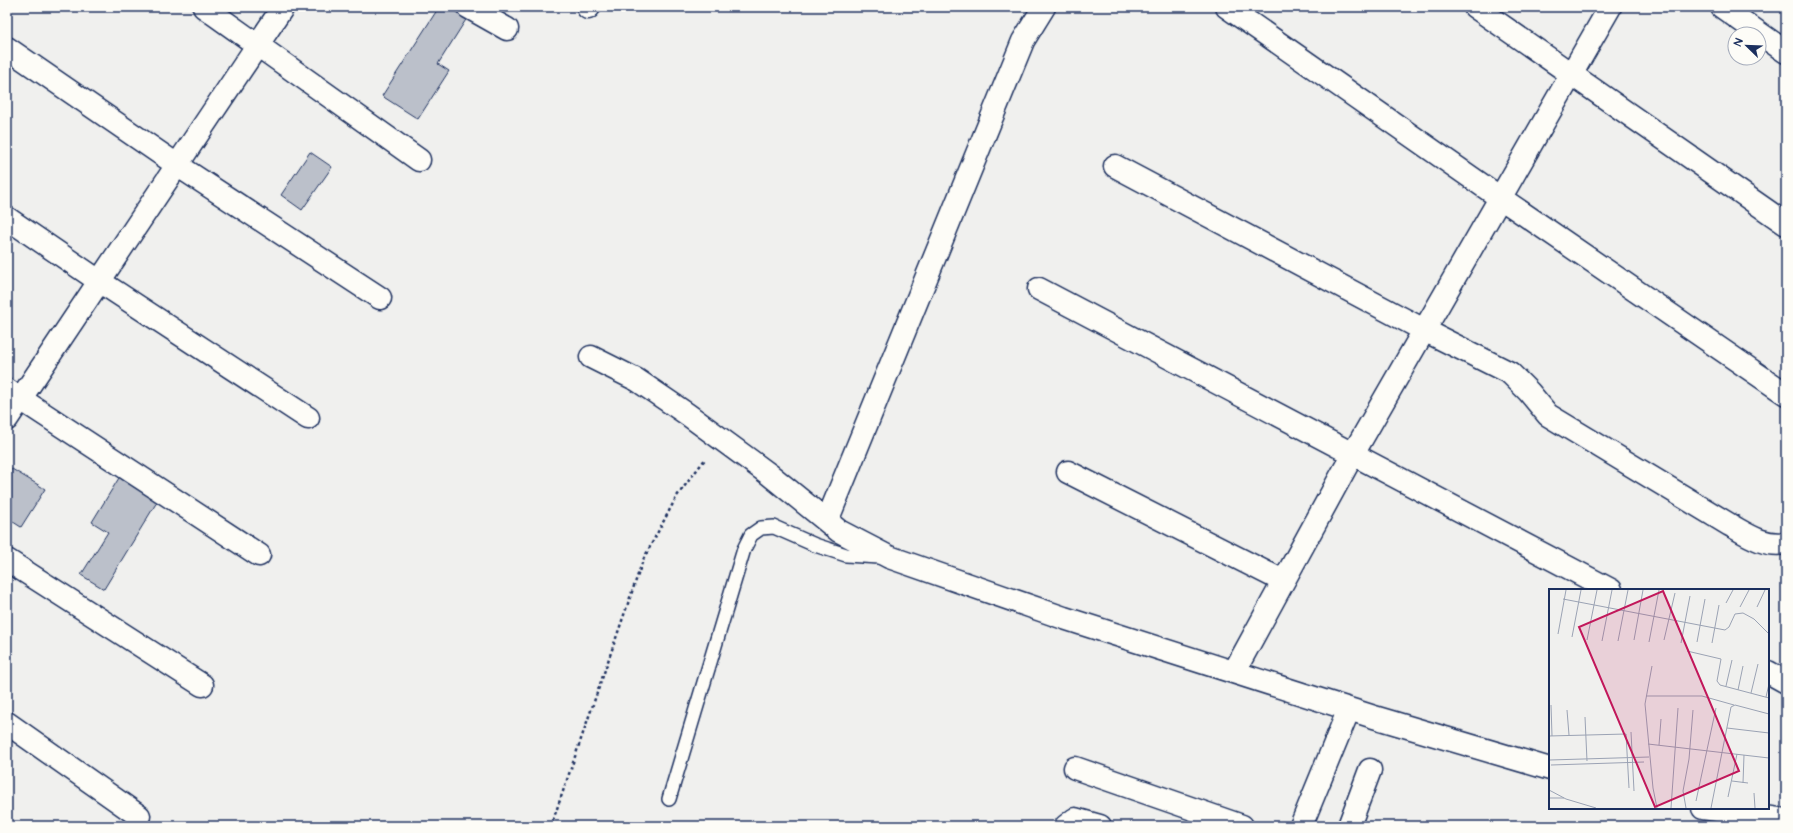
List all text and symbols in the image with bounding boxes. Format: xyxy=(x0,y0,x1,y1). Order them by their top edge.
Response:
north arrow xyxy=(1727,26,1767,66)
text: N xyxy=(1730,36,1747,48)
inset map xyxy=(1549,589,1769,809)

